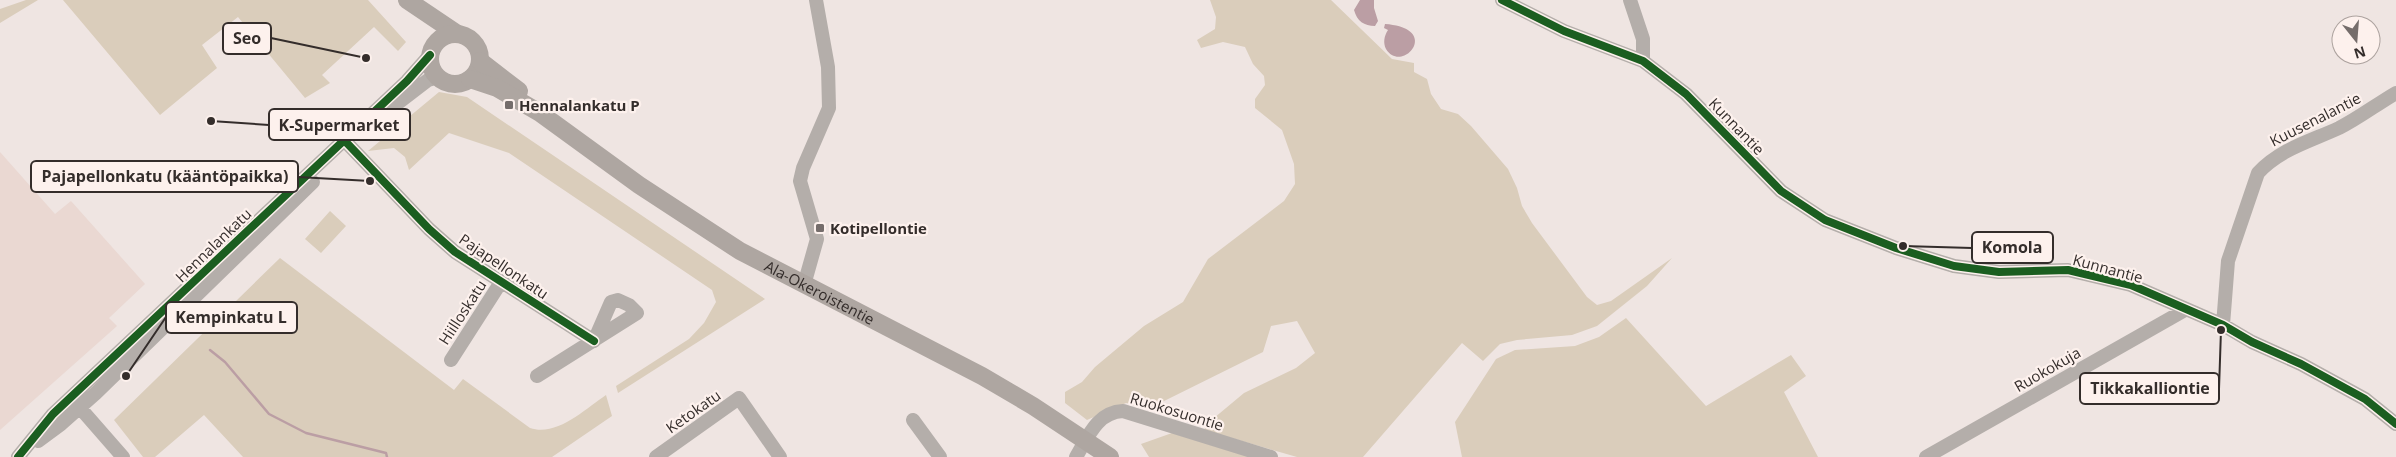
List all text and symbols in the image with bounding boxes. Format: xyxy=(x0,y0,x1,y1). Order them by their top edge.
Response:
north arrow xyxy=(2331,15,2381,65)
callout: Seo xyxy=(223,23,271,54)
text: Seo xyxy=(233,27,261,49)
text: N xyxy=(2352,42,2368,64)
street label: Kuusenalantie xyxy=(2266,87,2364,151)
street label: Kunnantie xyxy=(1705,93,1769,159)
place label: Hennalankatu P xyxy=(519,95,640,115)
marker: Hennalankatu P xyxy=(503,99,515,111)
callout: K-Supermarket xyxy=(269,109,410,140)
text: K-Supermarket xyxy=(279,114,400,136)
callout: Pajapellonkatu (kääntöpaikka) xyxy=(31,161,298,192)
text: Pajapellonkatu (kääntöpaikka) xyxy=(42,165,288,187)
street label: Hennalankatu xyxy=(171,204,255,286)
place label: Kotipellontie xyxy=(830,218,927,238)
marker: Kotipellontie xyxy=(814,222,826,234)
street label: Pajapellonkatu xyxy=(455,229,553,303)
callout: Komola xyxy=(1972,232,2053,263)
text: Komola xyxy=(1982,236,2042,258)
street label: Kunnantie xyxy=(2071,249,2145,287)
street label: Ala-Okeroistentie xyxy=(761,255,878,329)
street label: Hiilloskatu xyxy=(434,276,490,348)
callout: Kempinkatu L xyxy=(166,302,297,333)
text: Kempinkatu L xyxy=(175,306,287,328)
street label: Ruokokuja xyxy=(2010,342,2084,396)
callout: Tikkakalliontie xyxy=(2080,373,2219,404)
text: Tikkakalliontie xyxy=(2090,377,2210,399)
street label: Ketokatu xyxy=(662,385,724,437)
street label: Ruokosuontie xyxy=(1128,387,1226,435)

